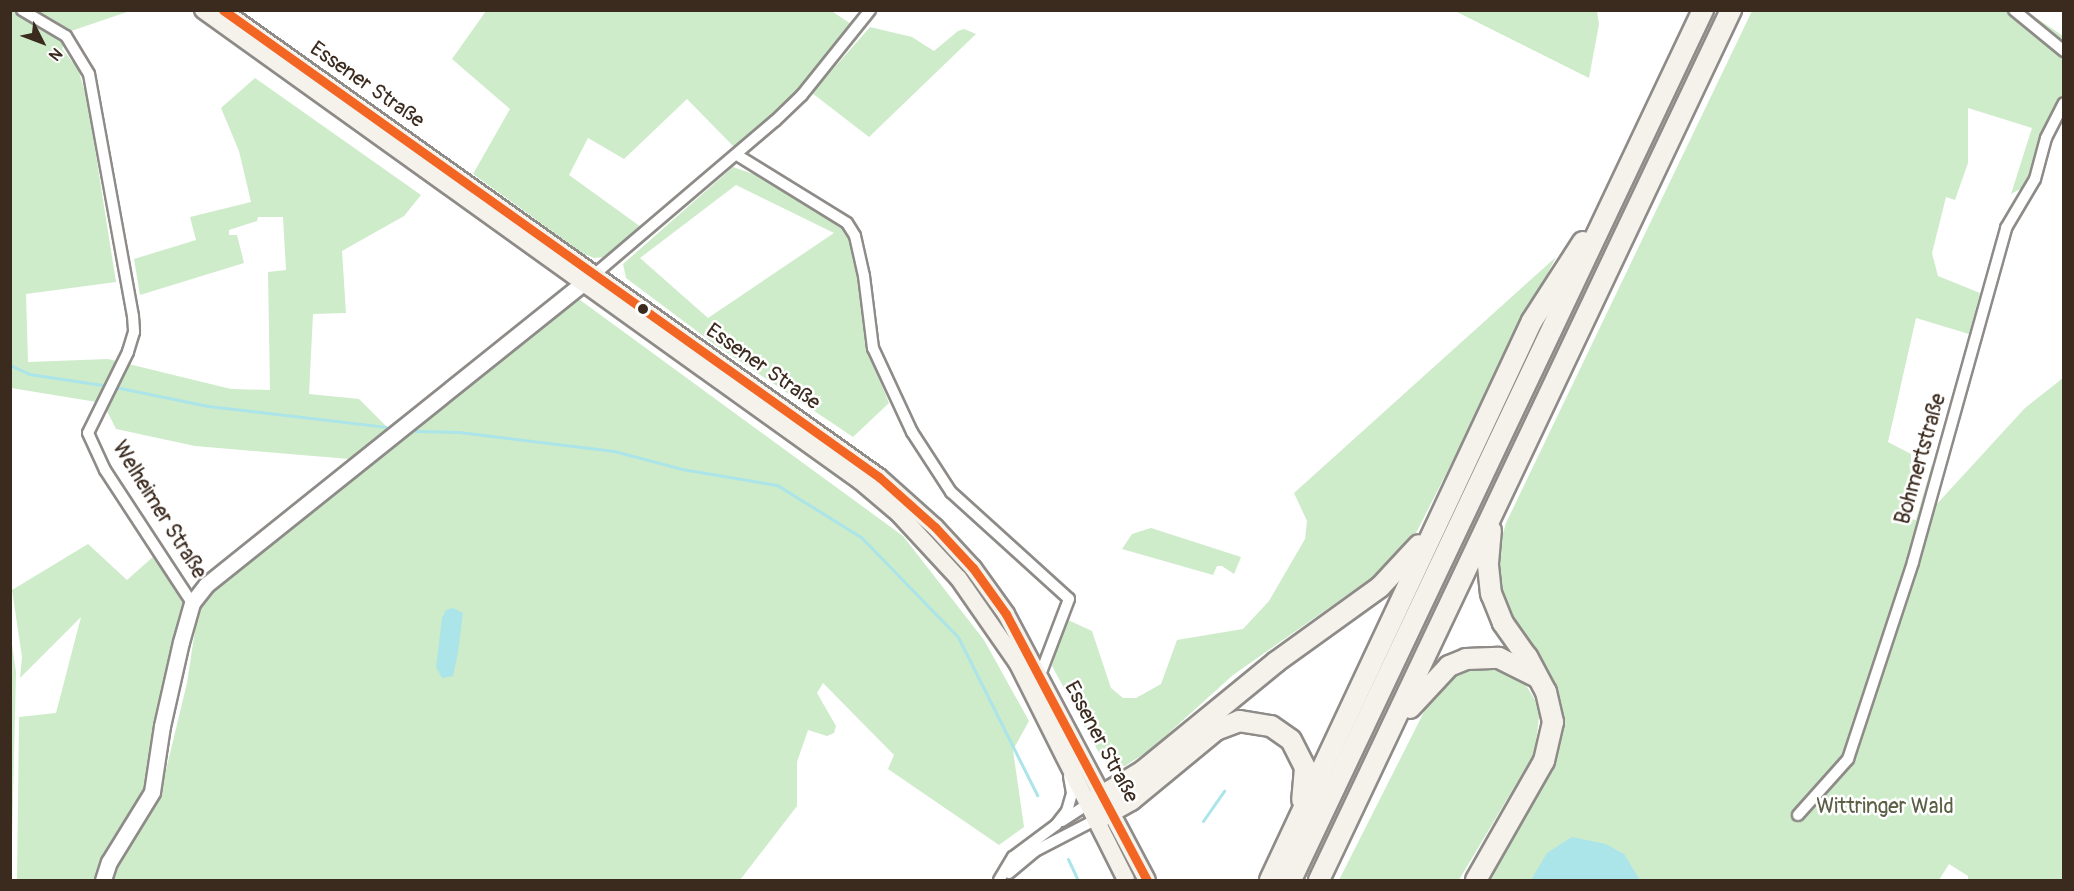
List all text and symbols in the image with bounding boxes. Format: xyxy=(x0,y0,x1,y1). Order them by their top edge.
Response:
north arrow xyxy=(12,12,72,72)
street label: Essener Straße xyxy=(305,36,429,134)
text: N xyxy=(44,43,66,65)
unlabelled marker xyxy=(637,303,649,315)
street label: Essener Straße xyxy=(701,318,825,416)
street label: Bohmertstraße xyxy=(1890,391,1952,527)
street label: Welheimer Straße xyxy=(107,437,211,583)
street label: Essener Straße xyxy=(1058,677,1144,807)
park label: Wittringer Wald xyxy=(1816,794,1954,820)

